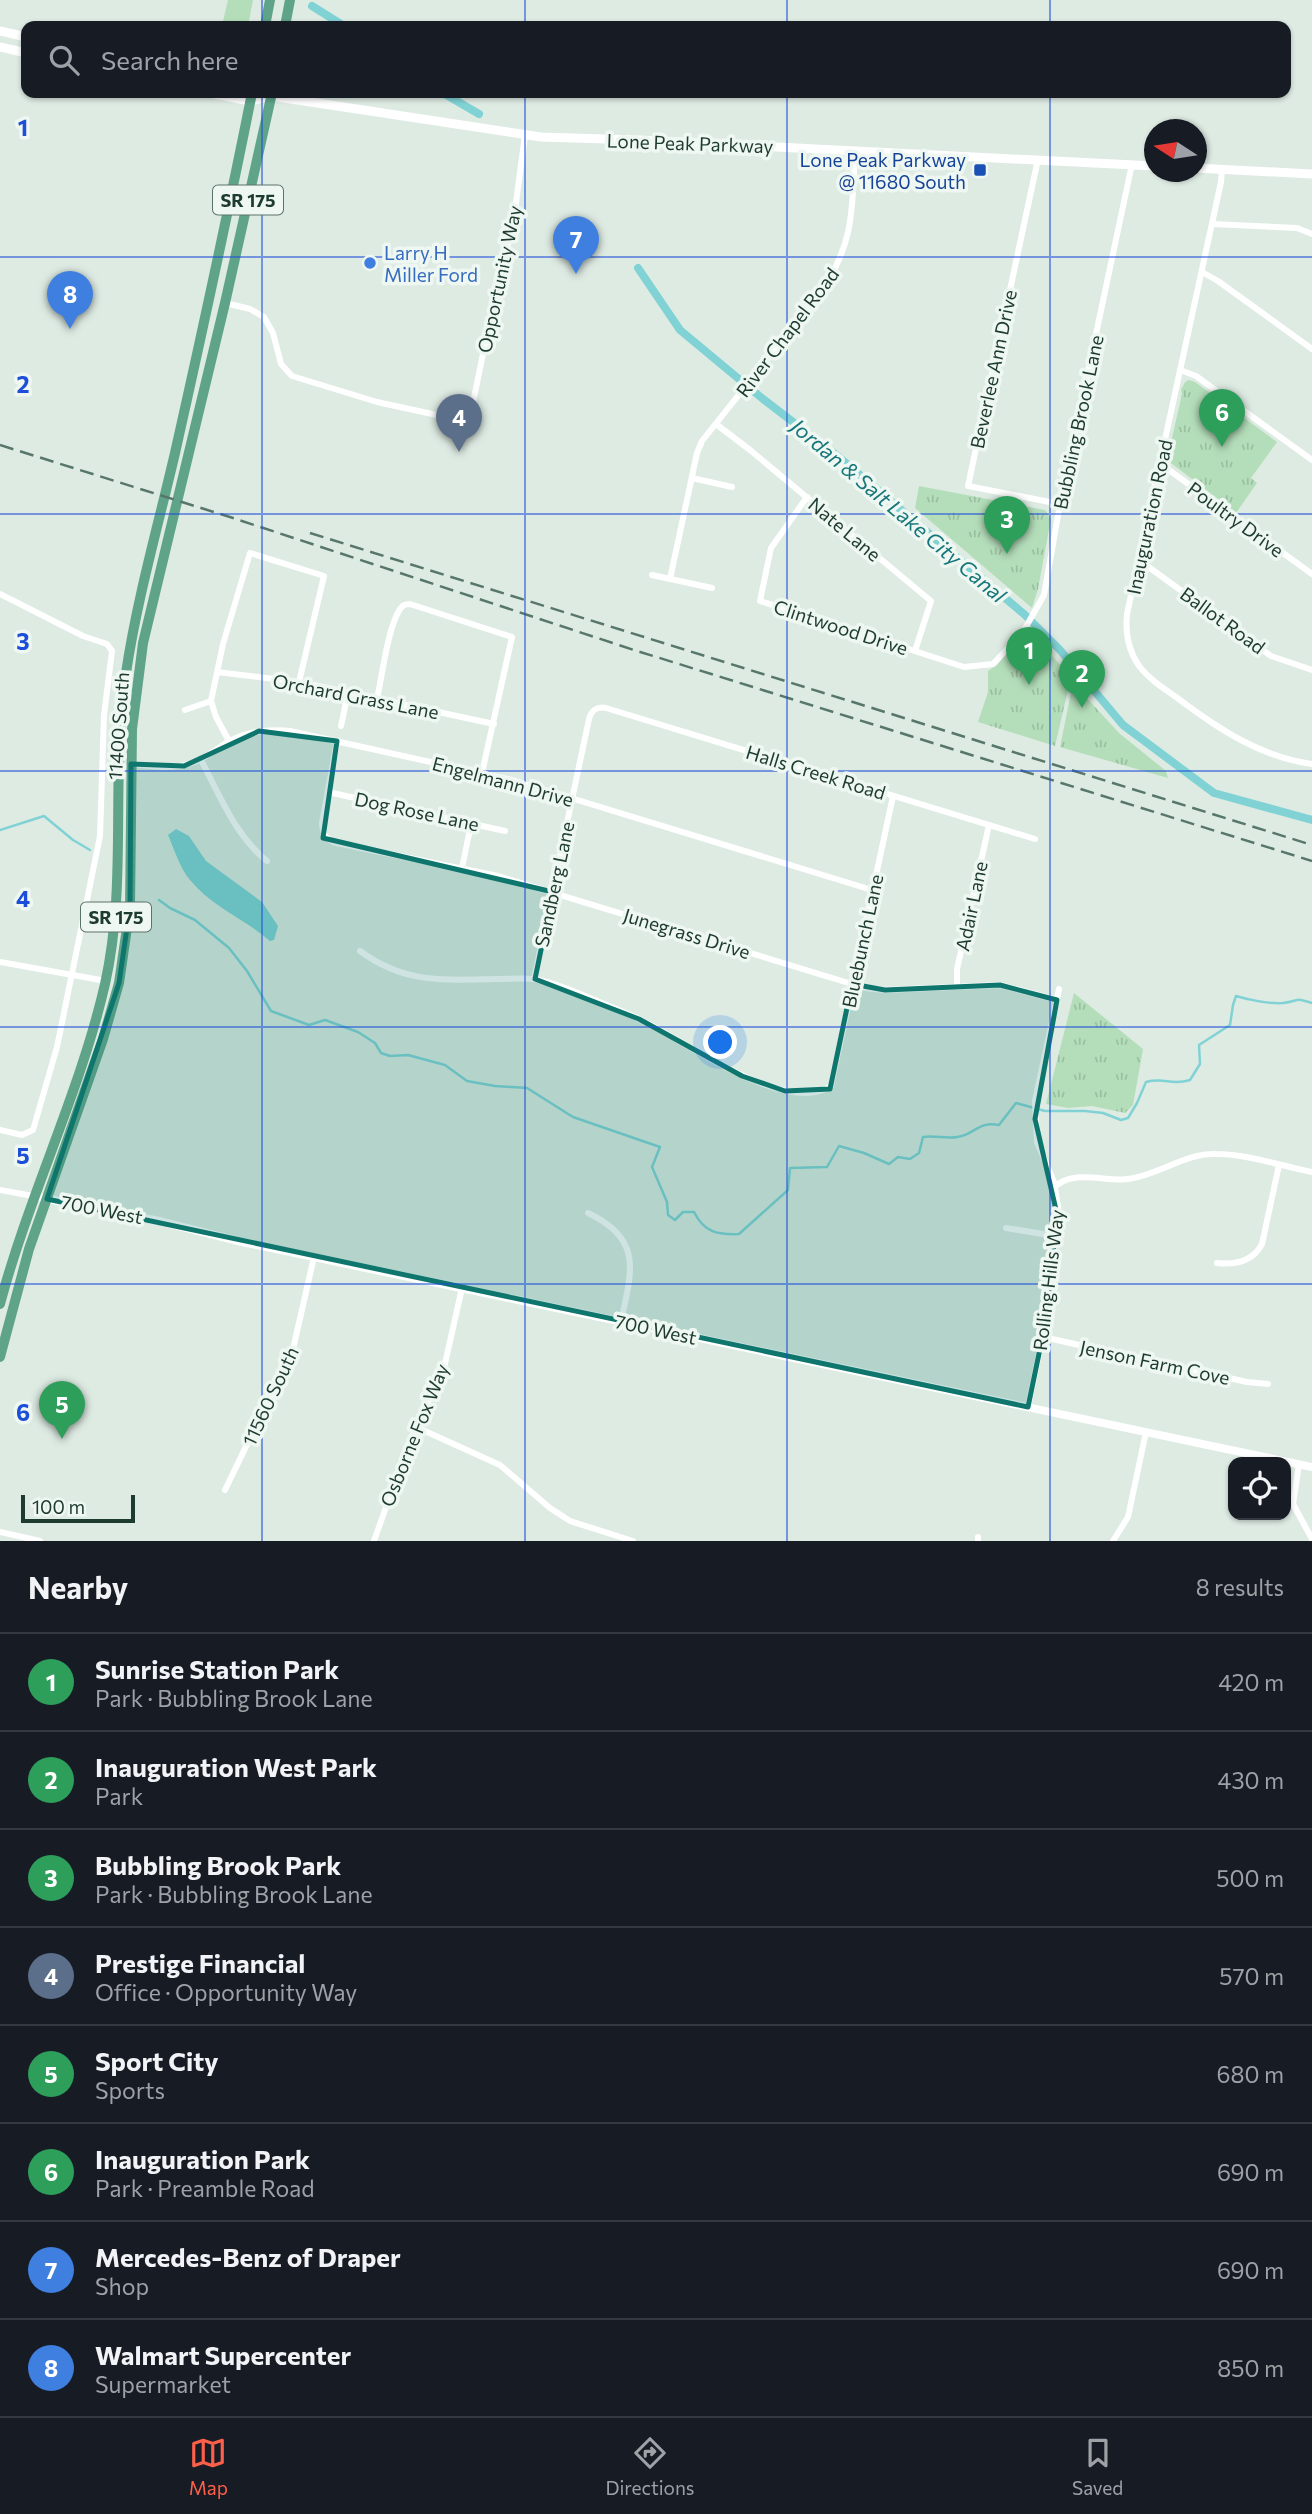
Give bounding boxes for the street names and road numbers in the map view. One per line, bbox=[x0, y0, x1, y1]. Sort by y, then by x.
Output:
street label: Lone Peak Parkway bbox=[606, 129, 774, 157]
road number: SR 175 bbox=[213, 186, 283, 215]
street label: Opportunity Way bbox=[472, 203, 526, 355]
street label: River Chapel Road bbox=[731, 263, 843, 401]
street label: Beverlee Ann Drive bbox=[965, 287, 1021, 451]
street label: Bubbling Brook Lane bbox=[1048, 333, 1108, 511]
street label: Inauguration Road bbox=[1121, 437, 1177, 597]
street label: Poultry Drive bbox=[1183, 476, 1289, 562]
street label: Nate Lane bbox=[804, 492, 886, 566]
street label: Ballot Road bbox=[1176, 582, 1270, 658]
street label: Clintwood Drive bbox=[771, 595, 911, 659]
street label: Orchard Grass Lane bbox=[271, 669, 441, 723]
street label: 11400 South bbox=[103, 671, 133, 781]
street label: Halls Creek Road bbox=[743, 740, 889, 804]
street label: Engelmann Drive bbox=[430, 751, 576, 811]
street label: Dog Rose Lane bbox=[353, 787, 481, 835]
street label: Sandberg Lane bbox=[530, 819, 578, 949]
street label: Adair Lane bbox=[950, 859, 992, 953]
street label: Bluebunch Lane bbox=[837, 872, 887, 1010]
road number: SR 175 bbox=[81, 902, 151, 932]
street label: Junegrass Drive bbox=[621, 903, 753, 963]
street label: 700 West bbox=[59, 1190, 145, 1228]
street label: Rolling Hills Way bbox=[1028, 1208, 1068, 1352]
street label: 700 West bbox=[613, 1309, 699, 1349]
street label: Jenson Farm Cove bbox=[1078, 1335, 1232, 1389]
street label: 11560 South bbox=[237, 1343, 303, 1449]
street label: Osborne Fox Way bbox=[375, 1360, 453, 1510]

